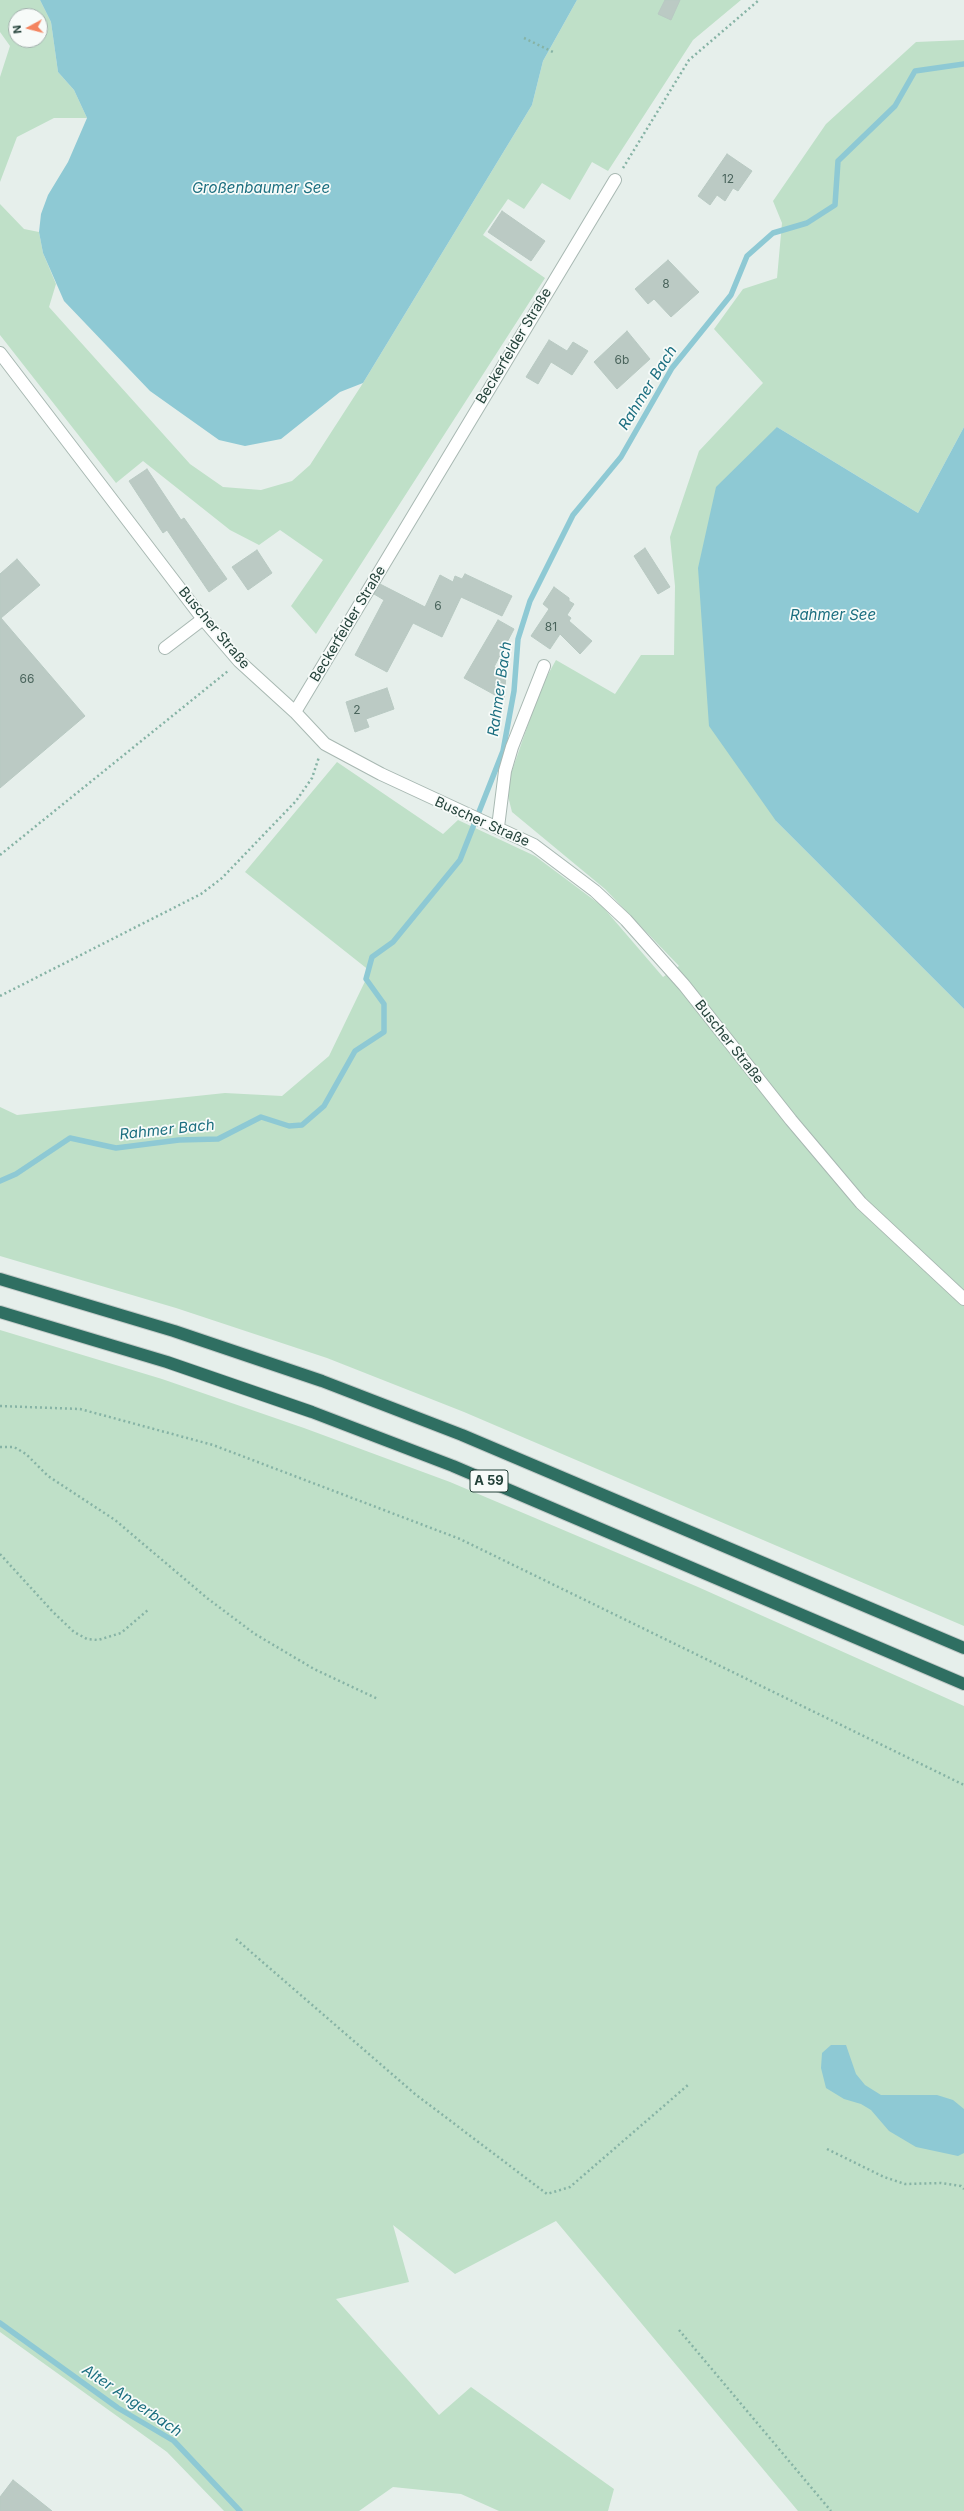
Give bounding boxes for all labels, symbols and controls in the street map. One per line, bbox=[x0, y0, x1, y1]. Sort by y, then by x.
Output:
north arrow bbox=[8, 8, 48, 48]
text: N bbox=[10, 24, 25, 34]
house number: 12 bbox=[722, 172, 734, 186]
water label: Großenbaumer See bbox=[192, 179, 330, 197]
house number: 8 bbox=[662, 277, 670, 291]
street label: Beckerfelder Straße bbox=[473, 285, 555, 407]
water label: Rahmer Bach bbox=[615, 343, 681, 433]
house number: 6b bbox=[615, 353, 629, 367]
street label: Beckerfelder Straße bbox=[307, 563, 389, 685]
street label: Buscher Straße bbox=[175, 584, 253, 672]
house number: 6 bbox=[434, 599, 442, 613]
water label: Rahmer See bbox=[790, 606, 876, 624]
house number: 81 bbox=[545, 620, 557, 634]
water label: Rahmer Bach bbox=[484, 640, 516, 738]
house number: 66 bbox=[20, 672, 34, 686]
house number: 2 bbox=[353, 703, 361, 717]
street label: Buscher Straße bbox=[432, 794, 532, 850]
street label: Buscher Straße bbox=[691, 997, 767, 1087]
water label: Rahmer Bach bbox=[119, 1116, 215, 1144]
road number: A 59 bbox=[470, 1470, 508, 1492]
water label: Alter Angerbach bbox=[79, 2361, 185, 2441]

